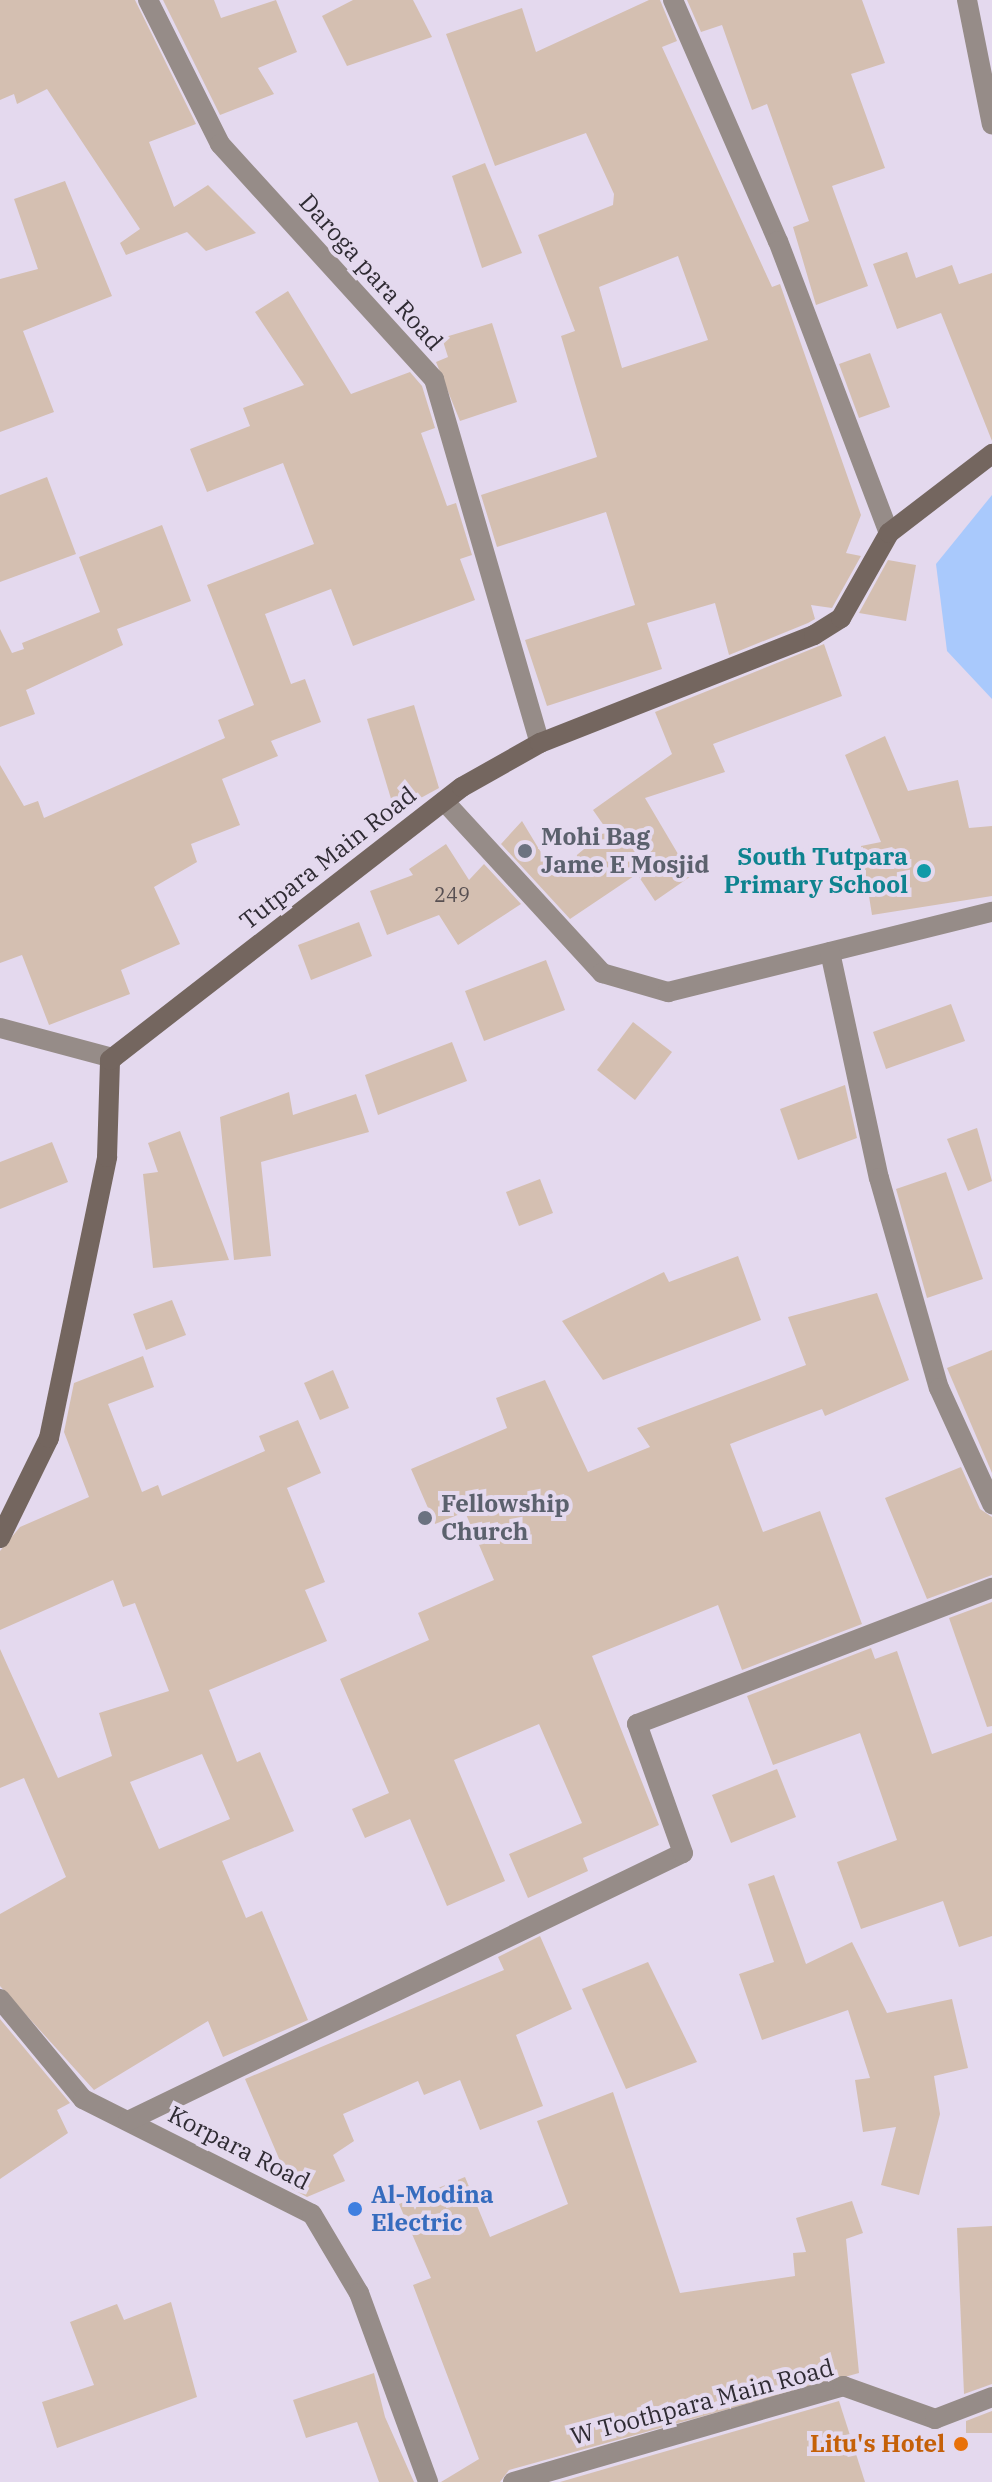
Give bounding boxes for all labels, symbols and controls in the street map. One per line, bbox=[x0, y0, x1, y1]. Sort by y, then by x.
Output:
street label: Daroga para Road bbox=[293, 188, 449, 356]
street label: Tutpara Main Road bbox=[234, 780, 422, 936]
place label: Mohi Bag Jame E Mosjid bbox=[541, 823, 709, 879]
marker: Mohi Bag Jame E Mosjid bbox=[516, 842, 534, 860]
place label: South Tutpara Primary School bbox=[724, 843, 908, 899]
marker: South Tutpara Primary School bbox=[915, 862, 933, 880]
house number: 249 bbox=[434, 882, 470, 906]
place label: Fellowship Church bbox=[441, 1490, 570, 1546]
marker: Fellowship Church bbox=[416, 1509, 434, 1527]
street label: Korpara Road bbox=[163, 2100, 315, 2196]
place label: Al-Modina Electric bbox=[371, 2181, 494, 2237]
marker: Al-Modina Electric bbox=[346, 2200, 364, 2218]
street label: W Toothpara Main Road bbox=[567, 2353, 837, 2451]
place label: Litu's Hotel bbox=[810, 2430, 945, 2458]
marker: Litu's Hotel bbox=[952, 2435, 970, 2453]

